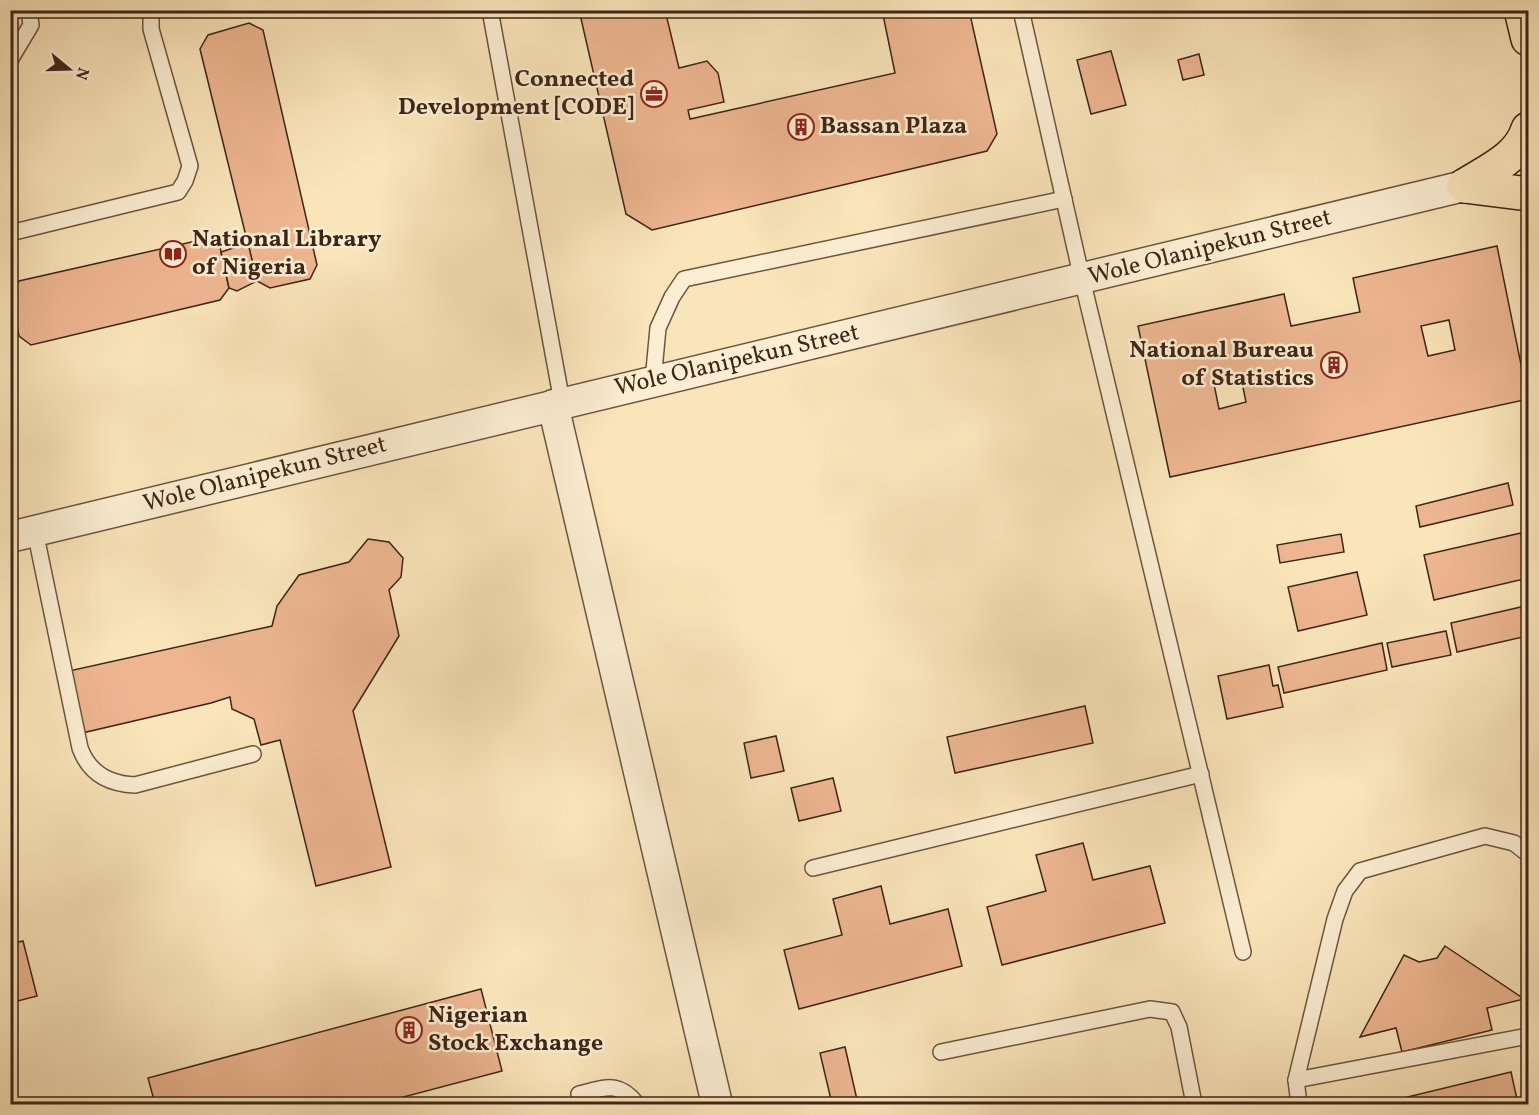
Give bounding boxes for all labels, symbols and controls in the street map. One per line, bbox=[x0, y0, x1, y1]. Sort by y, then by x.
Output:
north arrow bbox=[39, 39, 99, 99]
place label: Connected Development [CODE] bbox=[398, 63, 634, 125]
text: N bbox=[69, 64, 94, 83]
office icon: Connected Development [CODE] bbox=[639, 79, 669, 109]
place label: Bassan Plaza bbox=[820, 110, 967, 144]
building icon: Bassan Plaza bbox=[786, 112, 816, 142]
street label: Wole Olanipekun Street bbox=[1085, 201, 1335, 295]
place label: National Library of Nigeria bbox=[192, 223, 382, 285]
library icon: National Library of Nigeria bbox=[158, 239, 188, 269]
street label: Wole Olanipekun Street bbox=[611, 316, 863, 406]
place label: National Bureau of Statistics bbox=[1129, 334, 1314, 396]
building icon: National Bureau of Statistics bbox=[1319, 350, 1349, 380]
street label: Wole Olanipekun Street bbox=[140, 428, 390, 522]
place label: Nigerian Stock Exchange bbox=[428, 999, 603, 1061]
building icon: Nigerian Stock Exchange bbox=[394, 1015, 424, 1045]

